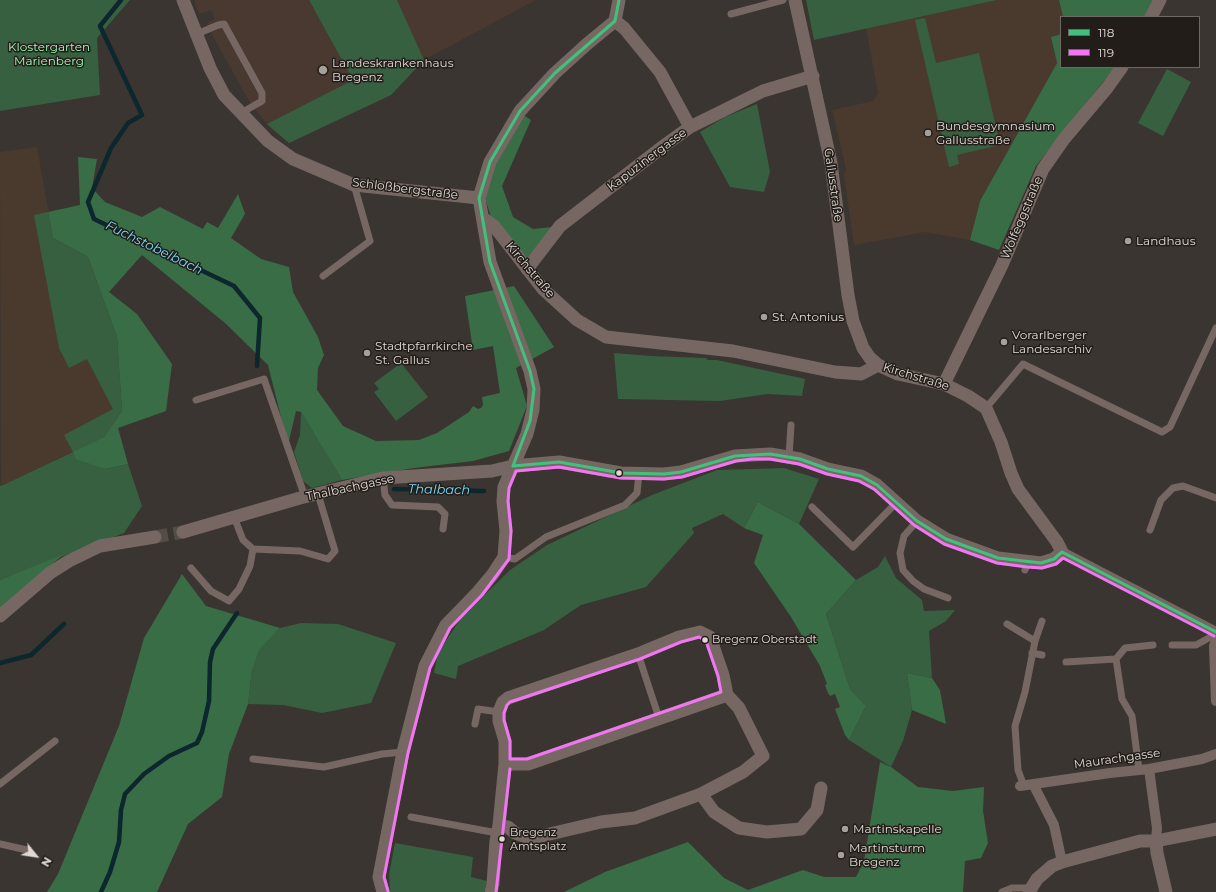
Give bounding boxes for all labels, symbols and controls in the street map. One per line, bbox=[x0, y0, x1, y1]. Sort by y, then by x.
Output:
legend bbox=[1060, 16, 1200, 68]
text: 118 bbox=[1098, 25, 1114, 40]
park label: Klostergarten Marienberg bbox=[8, 40, 90, 68]
text: 119 bbox=[1098, 45, 1114, 60]
place label: Landeskrankenhaus Bregenz bbox=[332, 56, 453, 84]
marker: Landeskrankenhaus Bregenz bbox=[317, 64, 329, 76]
place label: Bundesgymnasium Gallusstraße bbox=[936, 119, 1055, 147]
street label: Kapuzinergasse bbox=[605, 126, 689, 194]
marker: Bundesgymnasium Gallusstraße bbox=[923, 128, 933, 138]
street label: Gallusstraße bbox=[821, 147, 845, 223]
street label: Wolfeggstraße bbox=[998, 174, 1046, 262]
street label: Schloßbergstraße bbox=[351, 175, 459, 203]
water label: Fuchstobelbach bbox=[103, 218, 205, 278]
place label: Landhaus bbox=[1136, 234, 1196, 248]
marker: Landhaus bbox=[1123, 236, 1133, 246]
street label: Kirchstraße bbox=[502, 239, 558, 301]
place label: St. Antonius bbox=[772, 310, 844, 324]
marker: St. Antonius bbox=[759, 312, 769, 322]
place label: Vorarlberger Landesarchiv bbox=[1012, 328, 1092, 356]
marker: Vorarlberger Landesarchiv bbox=[999, 337, 1009, 347]
place label: Stadtpfarrkirche St. Gallus bbox=[375, 339, 473, 367]
marker: Stadtpfarrkirche St. Gallus bbox=[362, 348, 372, 358]
street label: Kirchstraße bbox=[881, 360, 951, 394]
unlabelled marker bbox=[614, 468, 624, 478]
street label: Thalbachgasse bbox=[305, 472, 395, 504]
water label: Thalbach bbox=[408, 482, 470, 498]
place label: Bregenz Oberstadt bbox=[712, 633, 817, 647]
marker: Bregenz Oberstadt bbox=[700, 635, 710, 645]
street label: Maurachgasse bbox=[1073, 746, 1161, 772]
place label: Martinskapelle bbox=[853, 822, 942, 836]
marker: Martinskapelle bbox=[840, 824, 850, 834]
place label: Bregenz Amtsplatz bbox=[510, 826, 566, 852]
marker: Bregenz Amtsplatz bbox=[497, 834, 507, 844]
north arrow bbox=[16, 836, 56, 876]
place label: Martinsturm Bregenz bbox=[849, 841, 925, 869]
marker: Martinsturm Bregenz bbox=[836, 850, 846, 860]
text: N bbox=[38, 855, 55, 869]

